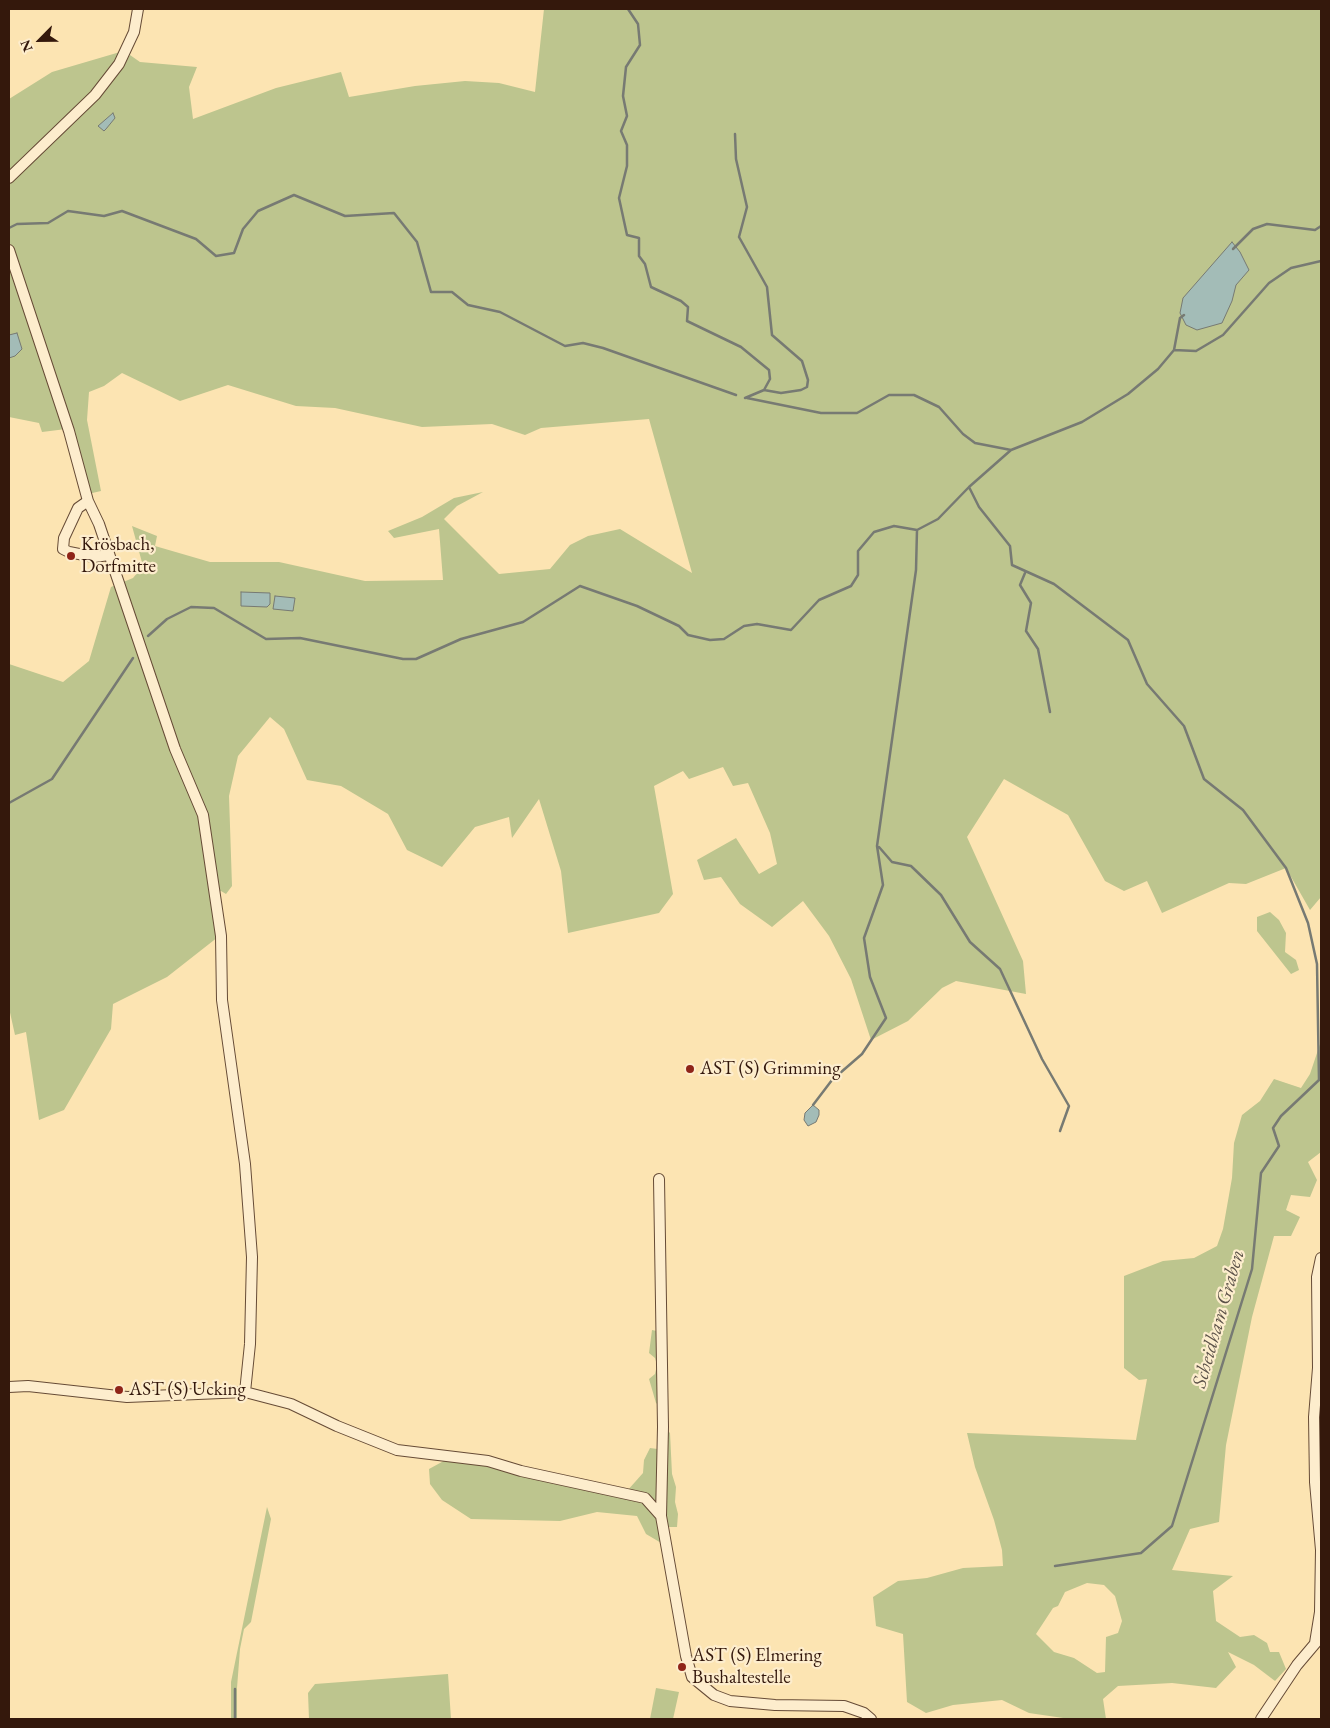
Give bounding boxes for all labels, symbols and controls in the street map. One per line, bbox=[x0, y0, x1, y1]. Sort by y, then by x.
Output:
north arrow bbox=[15, 15, 65, 65]
text: N bbox=[16, 37, 37, 55]
place label: Krösbach, Dorfmitte bbox=[81, 534, 156, 578]
marker: Krösbach, Dorfmitte bbox=[65, 550, 77, 562]
place label: AST (S) Grimming bbox=[700, 1058, 840, 1080]
marker: AST (S) Grimming bbox=[684, 1063, 696, 1075]
water label: Scheidham Graben bbox=[1188, 1247, 1250, 1391]
place label: AST (S) Ucking bbox=[129, 1379, 246, 1401]
marker: AST (S) Ucking bbox=[113, 1384, 125, 1396]
place label: AST (S) Elmering Bushaltestelle bbox=[692, 1645, 822, 1689]
marker: AST (S) Elmering Bushaltestelle bbox=[676, 1661, 688, 1673]

